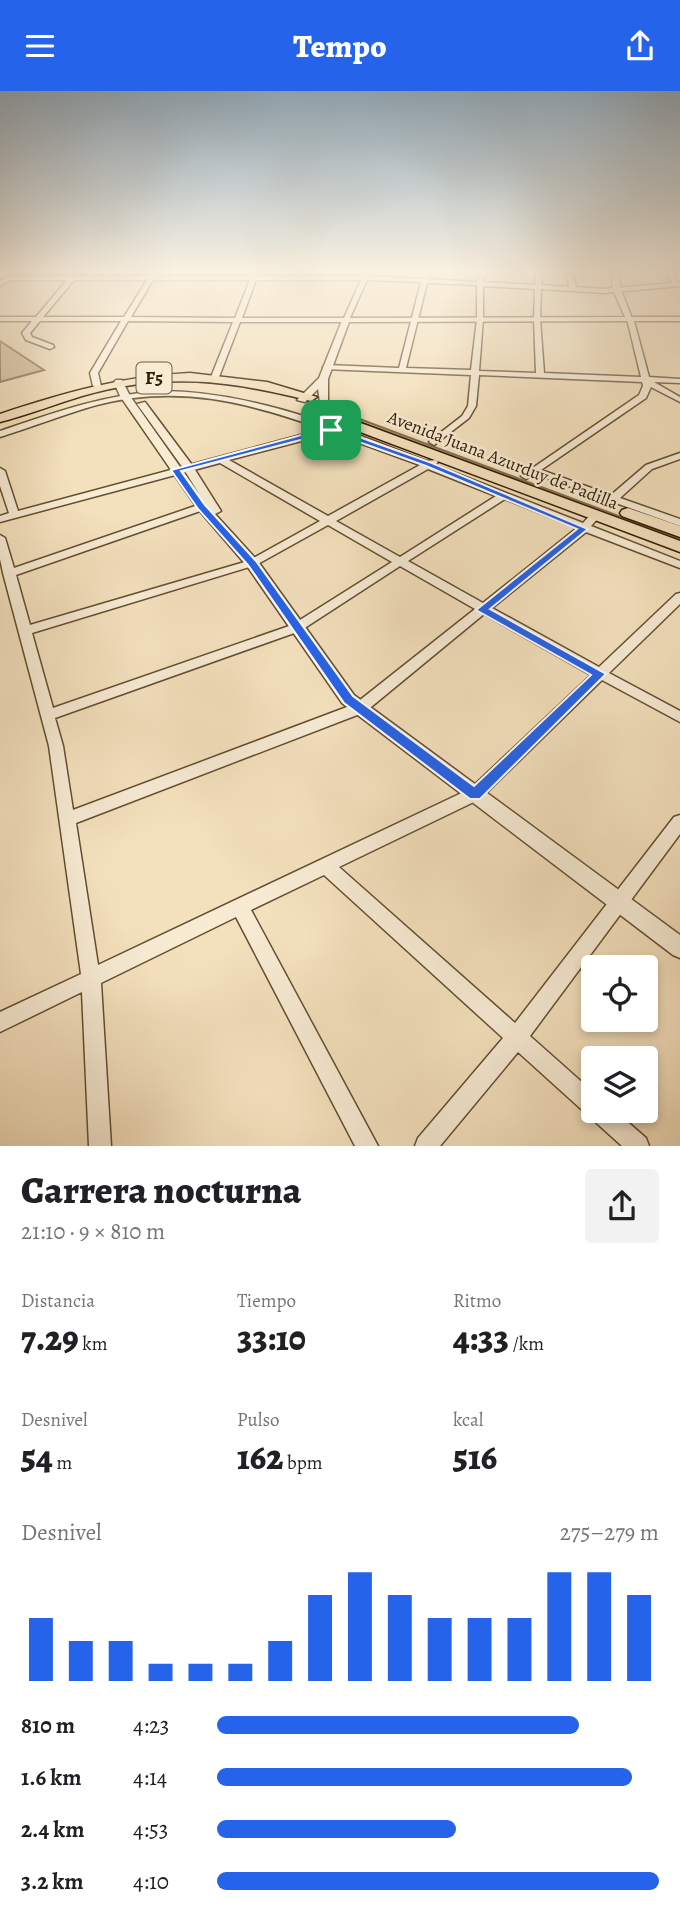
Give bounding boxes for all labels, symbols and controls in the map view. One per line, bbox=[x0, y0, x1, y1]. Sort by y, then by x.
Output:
text: Tempo bbox=[293, 24, 387, 68]
icon: menu bbox=[21, 27, 59, 65]
icon: share bbox=[621, 27, 659, 65]
road number: F5 bbox=[136, 363, 172, 393]
pin bbox=[301, 400, 361, 460]
street label: Avenida Juana Azurduy de Padilla bbox=[383, 405, 622, 515]
icon: arrive bbox=[312, 411, 350, 449]
map controls bbox=[581, 955, 658, 1123]
button: locate bbox=[581, 955, 658, 1032]
button: layers bbox=[581, 1046, 658, 1123]
text: Carrera nocturna bbox=[21, 1164, 302, 1216]
button: share bbox=[585, 1169, 659, 1243]
text: 21:10 · 9 × 810 m bbox=[21, 1216, 165, 1247]
text: Distancia bbox=[21, 1288, 95, 1314]
text: Tiempo bbox=[237, 1288, 296, 1314]
text: Ritmo bbox=[453, 1288, 501, 1314]
text: 7.29 bbox=[21, 1314, 79, 1362]
text: 33:10 bbox=[237, 1314, 306, 1362]
text: 4:33 bbox=[453, 1314, 509, 1362]
text: km bbox=[79, 1331, 108, 1357]
text: /km bbox=[509, 1331, 544, 1357]
text: Desnivel bbox=[21, 1407, 88, 1433]
text: Pulso bbox=[237, 1407, 279, 1433]
text: kcal bbox=[453, 1407, 483, 1433]
text: 54 bbox=[21, 1433, 53, 1481]
text: 162 bbox=[237, 1433, 283, 1481]
text: 516 bbox=[453, 1433, 497, 1481]
text: m bbox=[53, 1450, 72, 1476]
text: bpm bbox=[283, 1450, 323, 1476]
text: Desnivel bbox=[21, 1517, 102, 1548]
text: 275–279 m bbox=[560, 1517, 659, 1548]
text: 810 m bbox=[21, 1710, 75, 1741]
text: 4:23 bbox=[133, 1710, 169, 1741]
text: 1.6 km bbox=[21, 1762, 81, 1793]
text: 4:14 bbox=[133, 1762, 167, 1793]
text: 2.4 km bbox=[21, 1814, 84, 1845]
text: 4:53 bbox=[133, 1814, 168, 1845]
text: 3.2 km bbox=[21, 1866, 84, 1897]
text: 4:10 bbox=[133, 1866, 169, 1897]

